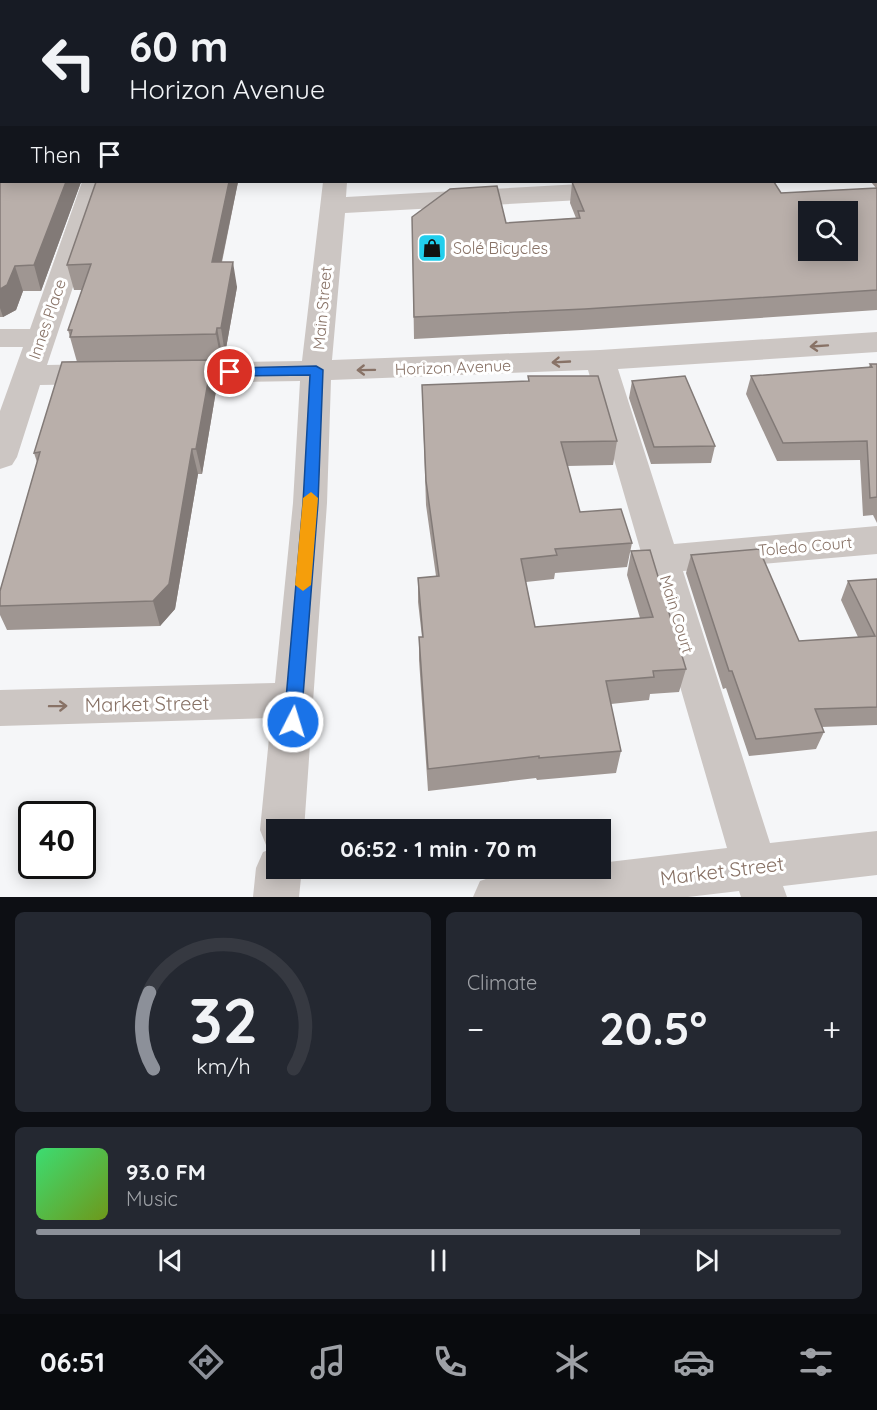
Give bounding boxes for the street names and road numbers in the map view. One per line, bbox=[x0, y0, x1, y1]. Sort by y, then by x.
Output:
street label: Main Street bbox=[308, 265, 336, 351]
street label: Innes Place bbox=[24, 276, 70, 362]
street label: Horizon Avenue bbox=[395, 355, 511, 379]
street label: Toledo Court bbox=[757, 532, 853, 560]
street label: Main Court bbox=[656, 572, 698, 656]
street label: Market Street bbox=[84, 690, 210, 717]
street label: Market Street bbox=[658, 850, 786, 891]

